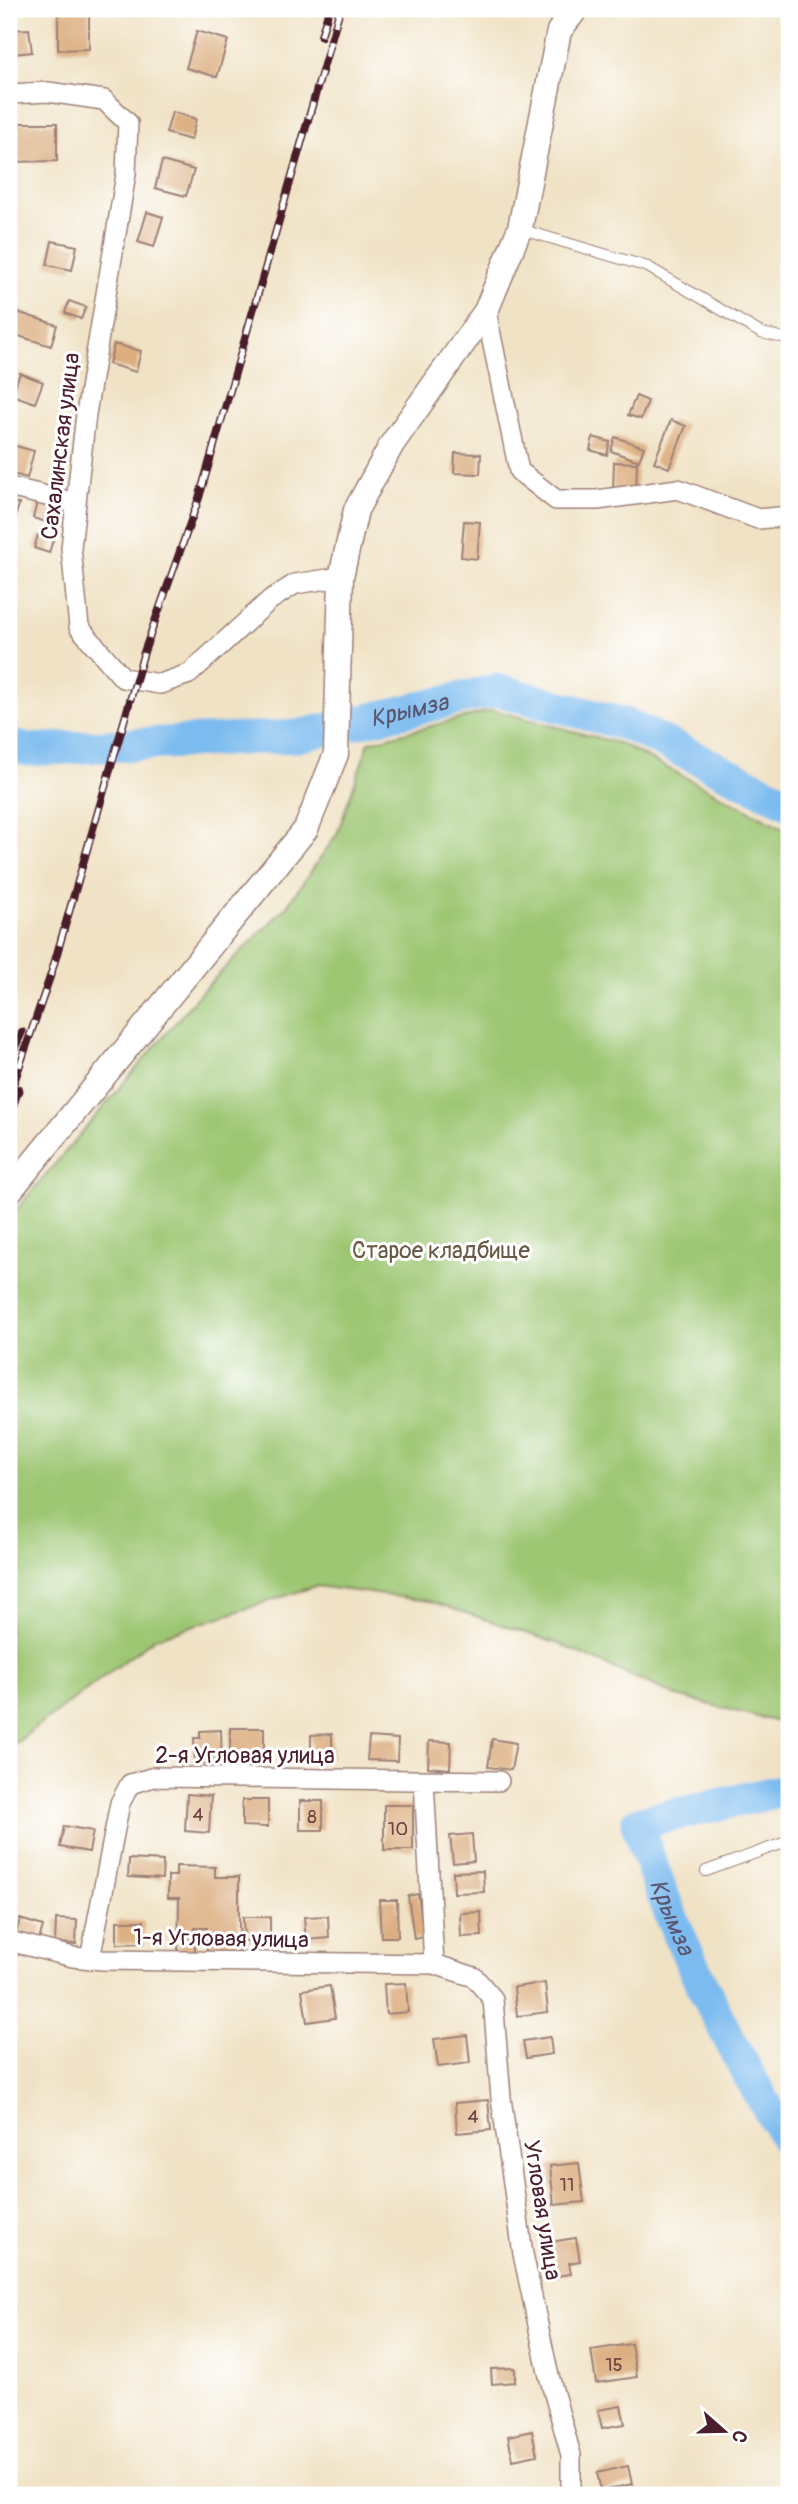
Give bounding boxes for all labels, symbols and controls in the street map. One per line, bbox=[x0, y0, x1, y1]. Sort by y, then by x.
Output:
street label: Сахалинская улица bbox=[35, 351, 86, 541]
water label: Крымза bbox=[367, 687, 453, 734]
park label: Старое кладбище bbox=[352, 1236, 531, 1265]
street label: 2-я Угловая улица bbox=[155, 1741, 335, 1770]
house number: 4 bbox=[192, 1803, 204, 1827]
house number: 8 bbox=[307, 1805, 317, 1829]
house number: 10 bbox=[388, 1817, 408, 1841]
water label: Крымза bbox=[643, 1875, 701, 1961]
street label: 1-я Угловая улица bbox=[133, 1922, 309, 1955]
house number: 4 bbox=[467, 2105, 479, 2129]
street label: Угловая улица bbox=[517, 2138, 568, 2282]
house number: 11 bbox=[560, 2173, 574, 2197]
house number: 15 bbox=[605, 2353, 623, 2377]
north arrow bbox=[690, 2396, 760, 2466]
text: С bbox=[726, 2427, 752, 2446]

